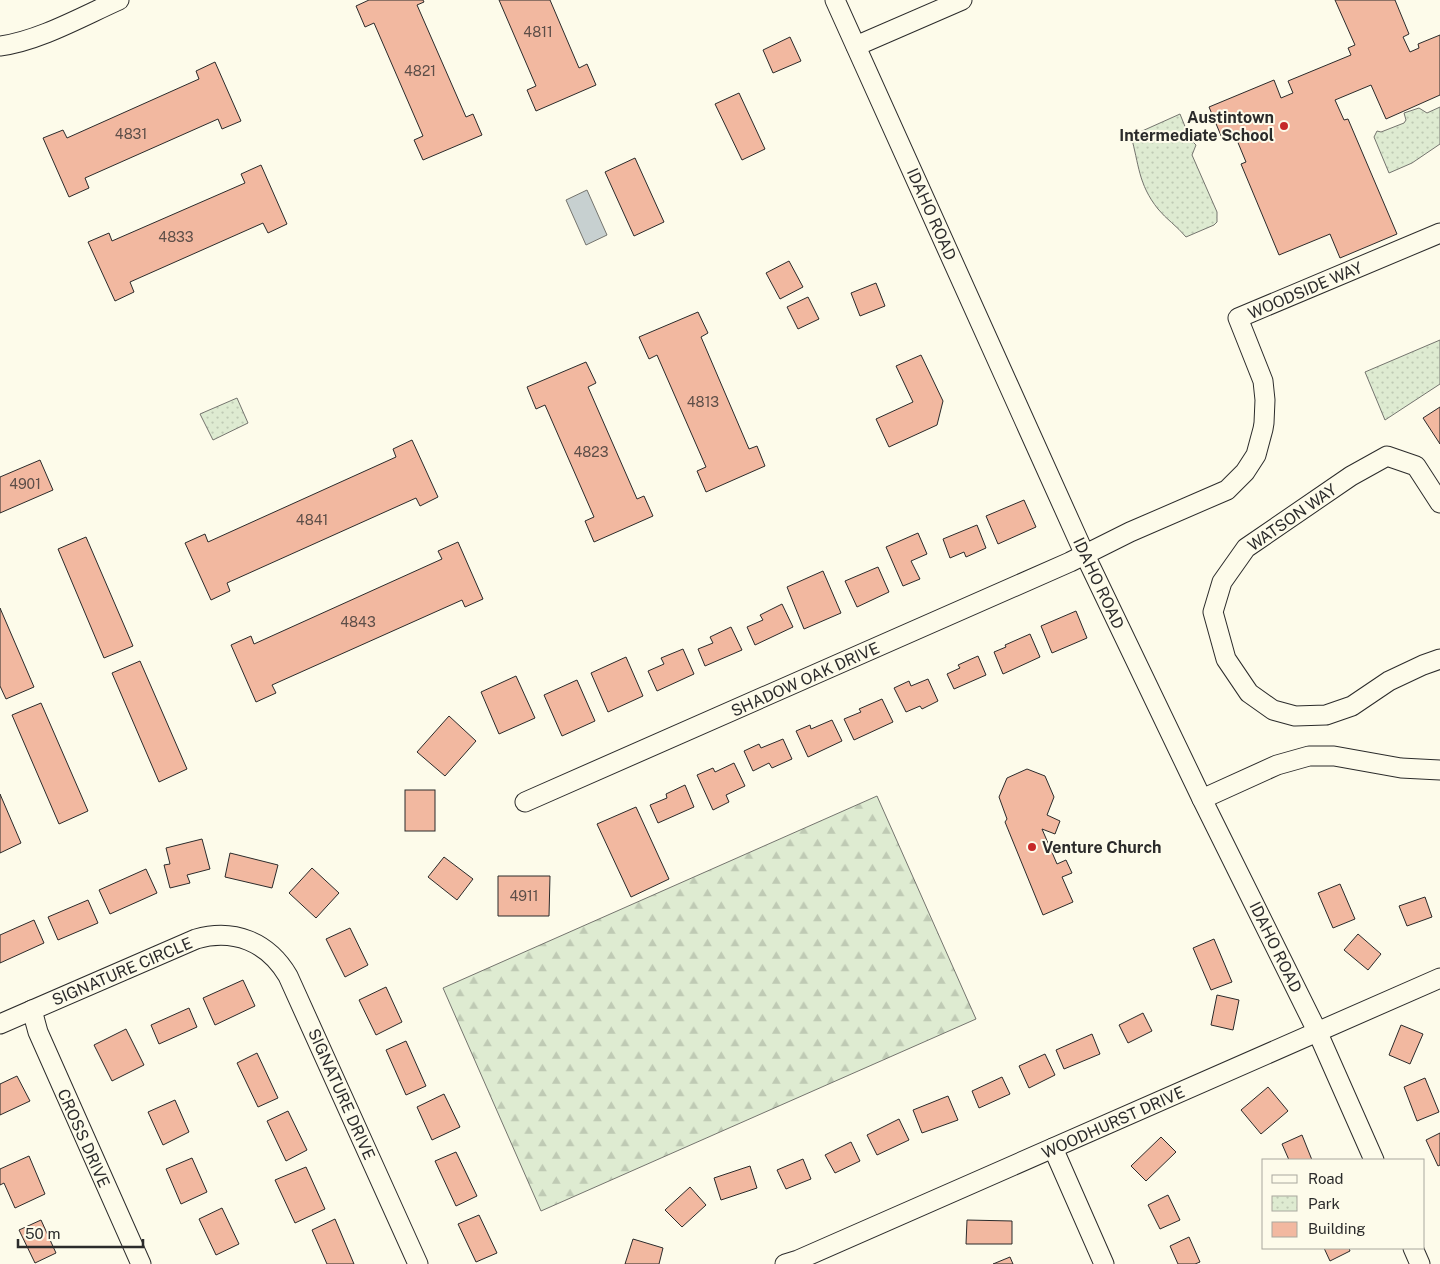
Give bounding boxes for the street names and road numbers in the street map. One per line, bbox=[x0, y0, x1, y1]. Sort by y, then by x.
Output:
street label: IDAHO ROAD bbox=[903, 165, 960, 263]
street label: WOODSIDE WAY bbox=[1245, 258, 1366, 323]
street label: WATSON WAY bbox=[1244, 480, 1341, 555]
street label: IDAHO ROAD bbox=[1069, 534, 1128, 632]
street label: SHADOW OAK DRIVE bbox=[728, 638, 882, 721]
street label: IDAHO ROAD bbox=[1245, 899, 1306, 996]
street label: SIGNATURE CIRCLE bbox=[49, 933, 195, 1010]
street label: SIGNATURE DRIVE bbox=[304, 1026, 379, 1163]
street label: WOODHURST DRIVE bbox=[1039, 1082, 1188, 1163]
street label: CROSS DRIVE bbox=[53, 1086, 114, 1190]

